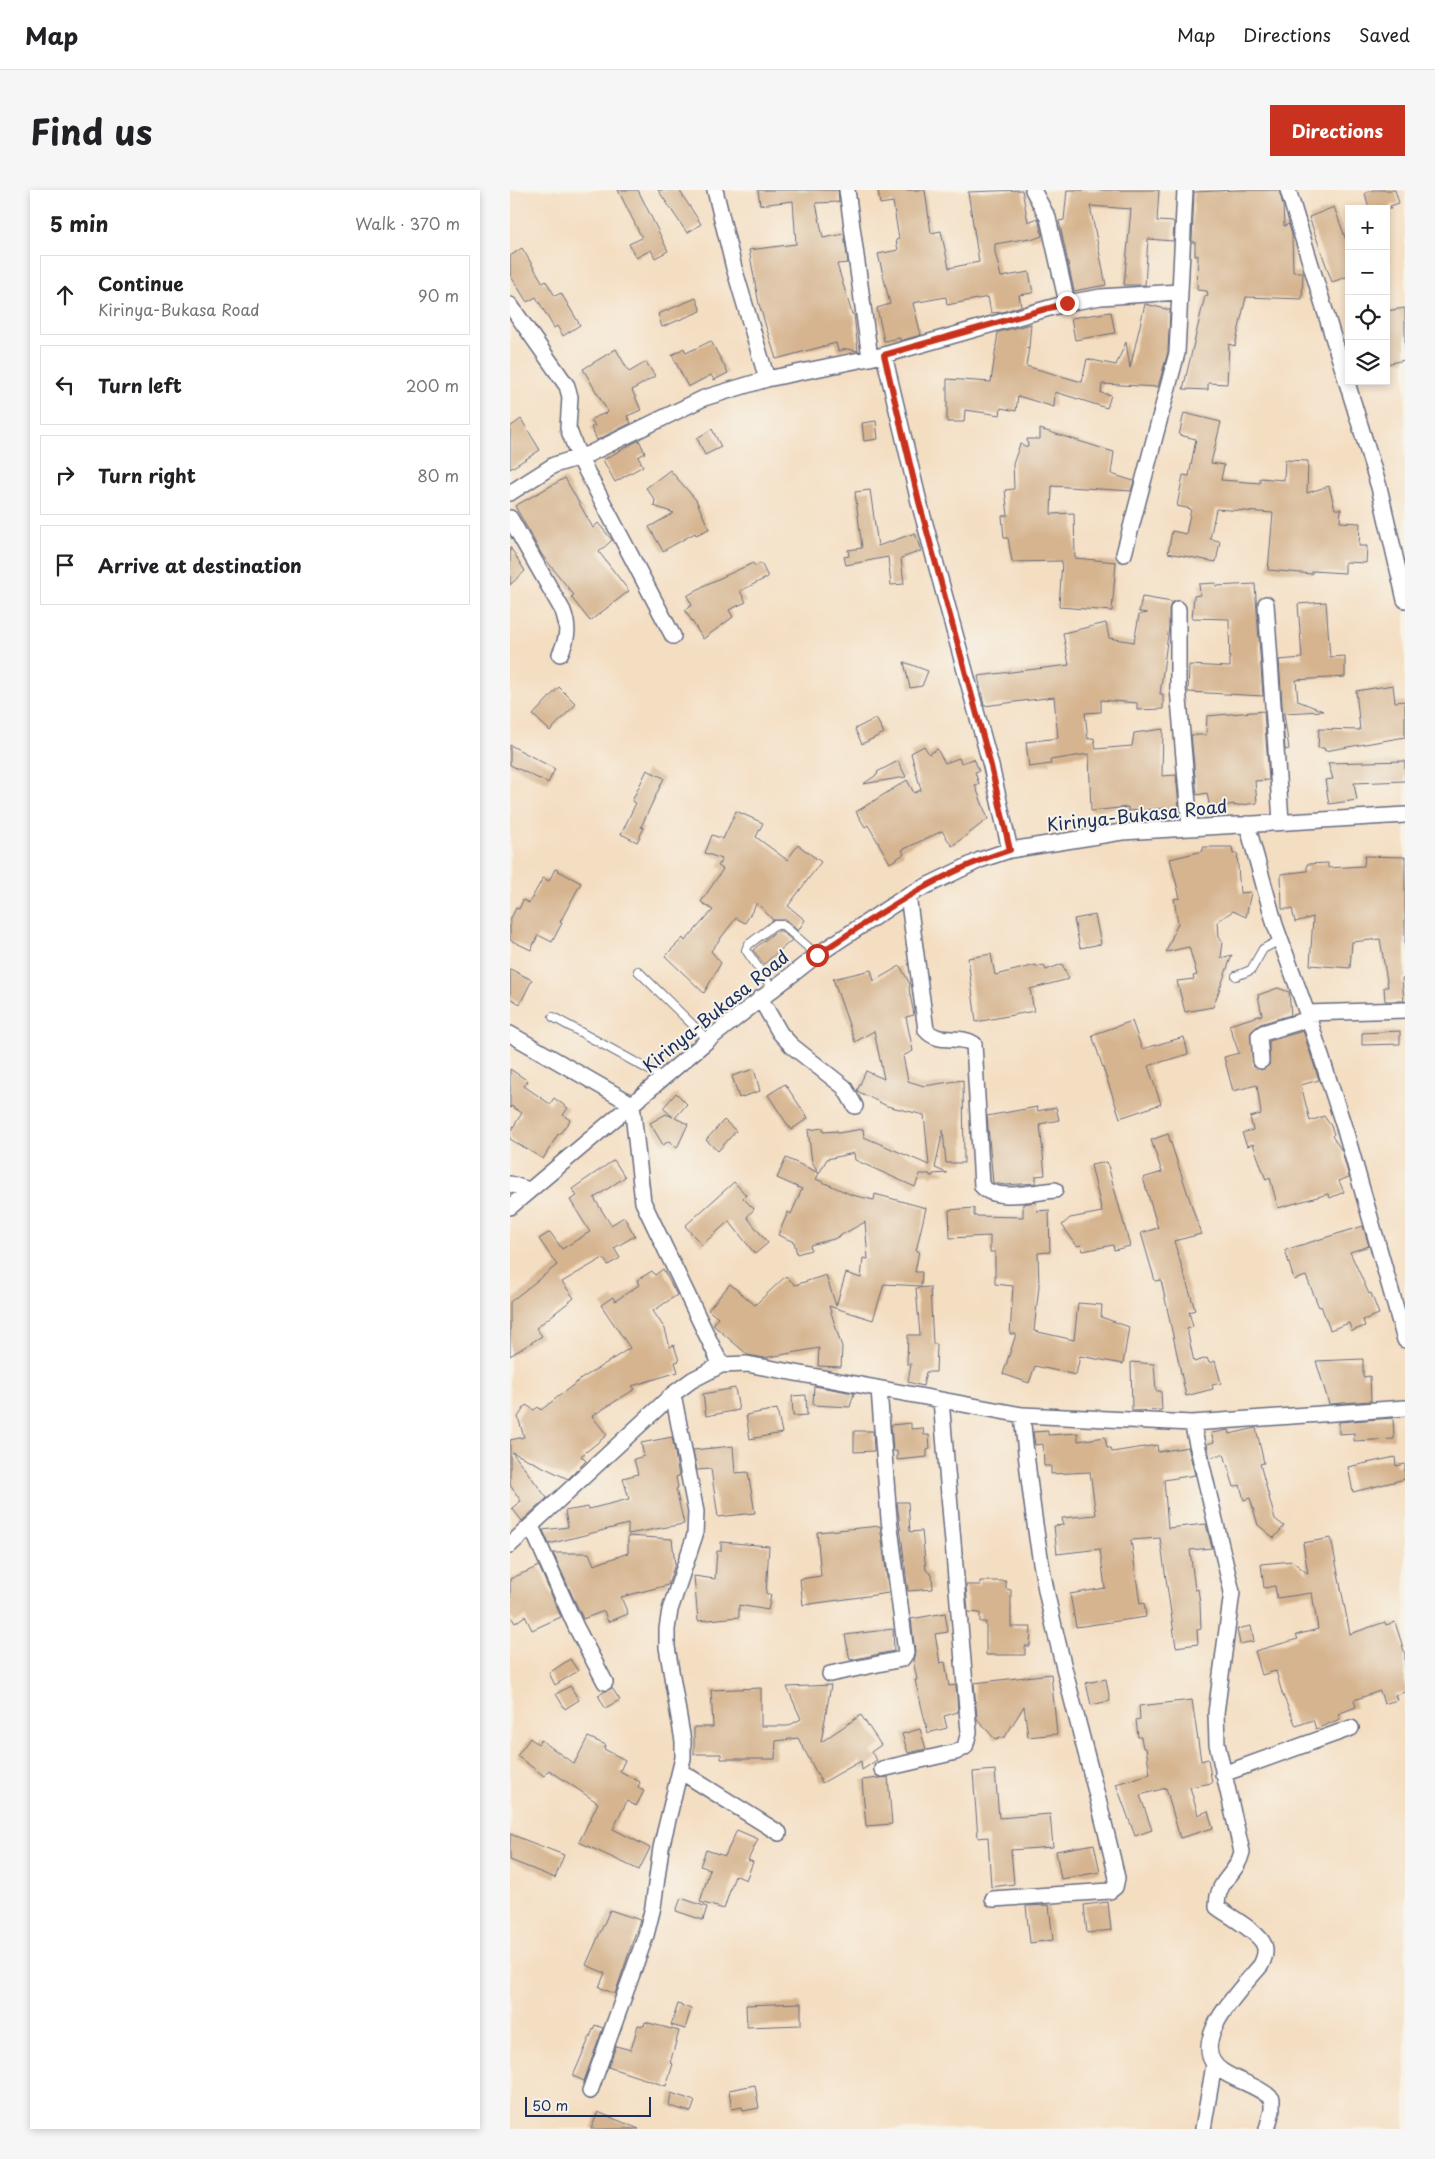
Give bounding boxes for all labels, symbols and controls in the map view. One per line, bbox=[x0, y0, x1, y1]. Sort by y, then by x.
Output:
text: Map bbox=[25, 17, 78, 53]
text: Map bbox=[1177, 21, 1215, 48]
text: Directions bbox=[1243, 21, 1331, 48]
text: Saved bbox=[1359, 21, 1410, 48]
text: Find us bbox=[30, 104, 152, 157]
button: Directions bbox=[1270, 105, 1405, 156]
map controls bbox=[1345, 205, 1390, 385]
button: + bbox=[1345, 205, 1390, 250]
text: 5 min bbox=[50, 207, 108, 239]
text: Walk · 370 m bbox=[355, 211, 460, 235]
button: − bbox=[1345, 250, 1390, 295]
text: Continue bbox=[98, 269, 184, 297]
icon: ahead bbox=[51, 281, 79, 309]
text: 90 m bbox=[418, 283, 459, 307]
route end bbox=[1056, 292, 1079, 315]
button: locate bbox=[1345, 295, 1390, 340]
text: Kirinya-Bukasa Road bbox=[98, 297, 260, 321]
button: layers bbox=[1345, 340, 1390, 385]
icon: left bbox=[51, 371, 79, 399]
text: Turn left bbox=[98, 371, 182, 399]
text: 200 m bbox=[406, 373, 459, 397]
icon: right bbox=[51, 461, 79, 489]
text: Turn right bbox=[98, 461, 196, 489]
text: 80 m bbox=[417, 463, 459, 487]
icon: arrive bbox=[51, 551, 79, 579]
text: Arrive at destination bbox=[98, 551, 302, 579]
street label: Kirinya-Bukasa Road bbox=[1045, 792, 1229, 837]
street label: Kirinya-Bukasa Road bbox=[636, 943, 794, 1079]
route start bbox=[806, 944, 829, 967]
scale bar bbox=[525, 2094, 651, 2117]
text: 50 m bbox=[532, 2095, 568, 2116]

